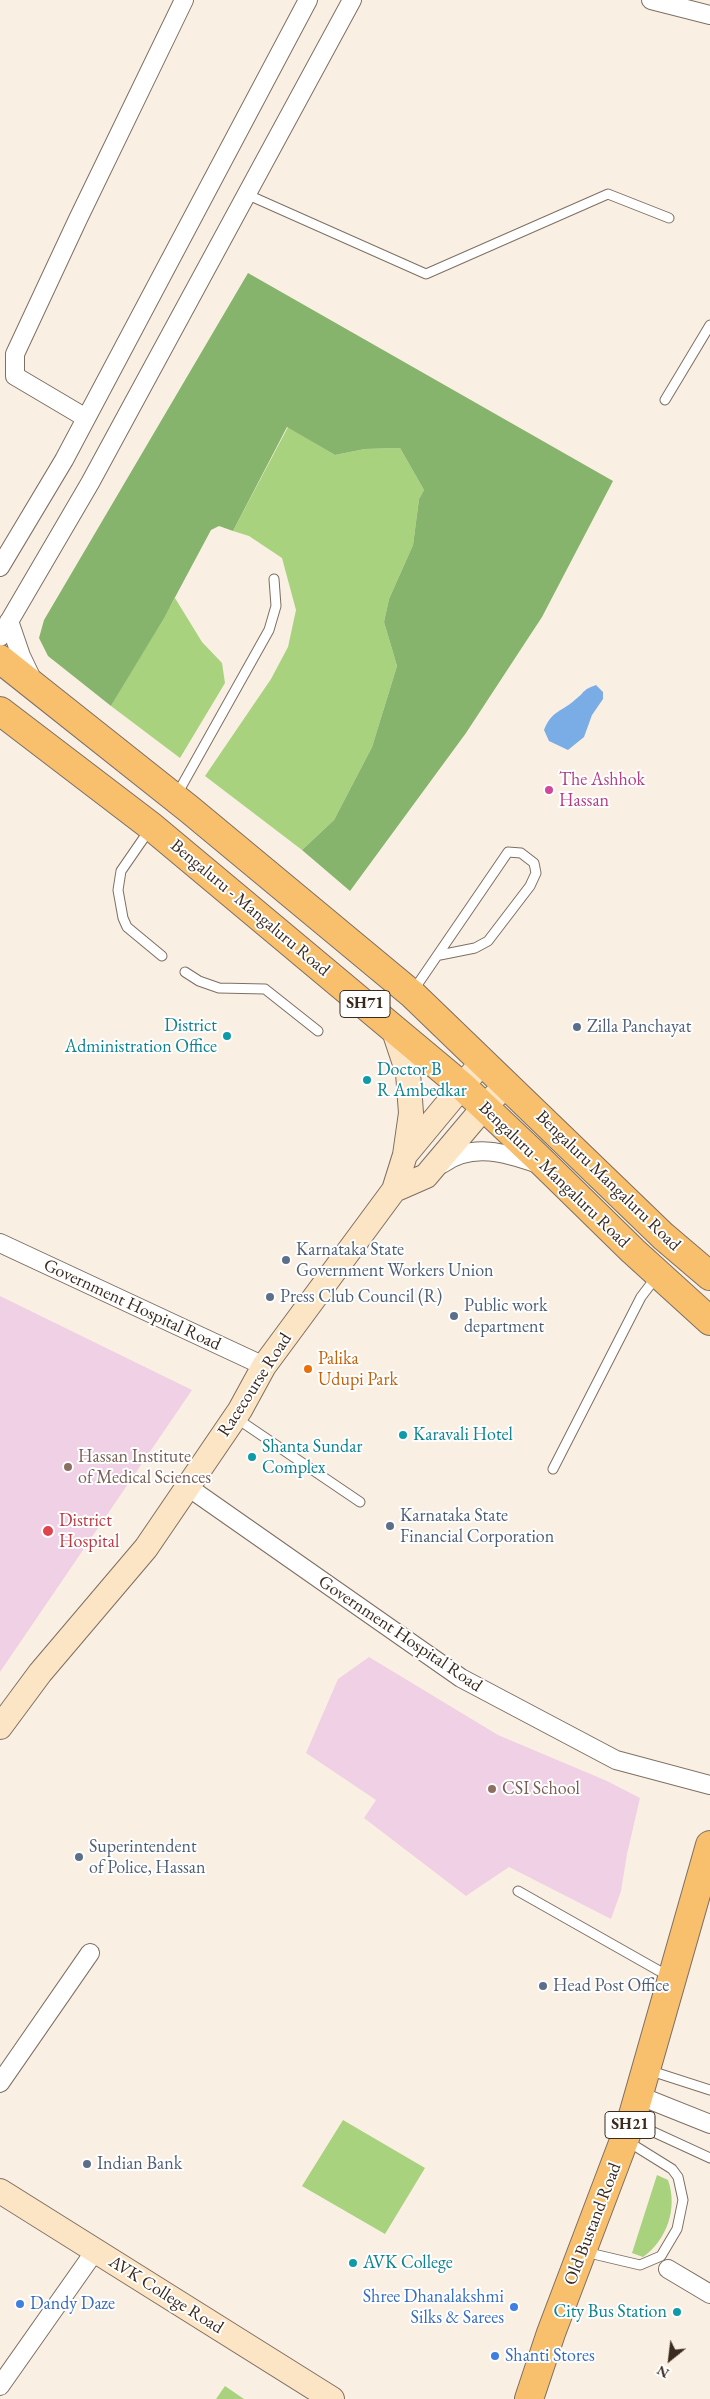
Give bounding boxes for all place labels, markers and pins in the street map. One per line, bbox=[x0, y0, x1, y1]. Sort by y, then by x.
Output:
place label: The Ashhok Hassan bbox=[559, 769, 645, 812]
marker: The Ashhok Hassan bbox=[543, 784, 555, 796]
place label: District Administration Office bbox=[65, 1015, 217, 1058]
place label: Zilla Panchayat bbox=[587, 1016, 691, 1038]
marker: Zilla Panchayat bbox=[571, 1021, 583, 1033]
marker: District Administration Office bbox=[221, 1030, 233, 1042]
place label: Doctor B R Ambedkar bbox=[377, 1059, 467, 1102]
marker: Doctor B R Ambedkar bbox=[361, 1074, 373, 1086]
place label: Karnataka State Government Workers Union bbox=[296, 1239, 494, 1282]
marker: Karnataka State Government Workers Union bbox=[280, 1254, 292, 1266]
place label: Press Club Council (R) bbox=[280, 1286, 442, 1308]
marker: Press Club Council (R) bbox=[264, 1291, 276, 1303]
place label: Public work department bbox=[464, 1295, 547, 1338]
marker: Public work department bbox=[448, 1310, 460, 1322]
place label: Palika Udupi Park bbox=[318, 1348, 398, 1390]
marker: Palika Udupi Park bbox=[302, 1363, 314, 1375]
place label: Karavali Hotel bbox=[413, 1424, 513, 1446]
marker: Karavali Hotel bbox=[397, 1429, 409, 1441]
place label: Shanta Sundar Complex bbox=[262, 1436, 362, 1478]
place label: Hassan Institute of Medical Sciences bbox=[78, 1446, 211, 1488]
marker: Shanta Sundar Complex bbox=[246, 1451, 258, 1463]
marker: Hassan Institute of Medical Sciences bbox=[62, 1461, 74, 1473]
place label: Karnataka State Financial Corporation bbox=[400, 1505, 554, 1548]
place label: District Hospital bbox=[59, 1510, 119, 1552]
marker: Karnataka State Financial Corporation bbox=[384, 1520, 396, 1532]
marker: District Hospital bbox=[41, 1524, 55, 1538]
place label: CSI School bbox=[502, 1778, 580, 1800]
marker: CSI School bbox=[486, 1783, 498, 1795]
place label: Superintendent of Police, Hassan bbox=[89, 1836, 205, 1878]
marker: Superintendent of Police, Hassan bbox=[73, 1851, 85, 1863]
place label: Head Post Office bbox=[553, 1975, 669, 1997]
marker: Head Post Office bbox=[537, 1980, 549, 1992]
place label: Indian Bank bbox=[97, 2153, 182, 2175]
marker: Indian Bank bbox=[81, 2158, 93, 2170]
place label: AVK College bbox=[363, 2252, 453, 2274]
marker: AVK College bbox=[347, 2257, 359, 2269]
place label: Shree Dhanalakshmi Silks & Sarees bbox=[363, 2286, 504, 2328]
place label: Dandy Daze bbox=[30, 2293, 115, 2315]
marker: Dandy Daze bbox=[14, 2298, 26, 2310]
marker: Shree Dhanalakshmi Silks & Sarees bbox=[508, 2301, 520, 2313]
place label: City Bus Station bbox=[554, 2301, 667, 2323]
marker: City Bus Station bbox=[671, 2306, 683, 2318]
place label: Shanti Stores bbox=[505, 2345, 595, 2367]
marker: Shanti Stores bbox=[489, 2350, 501, 2362]

